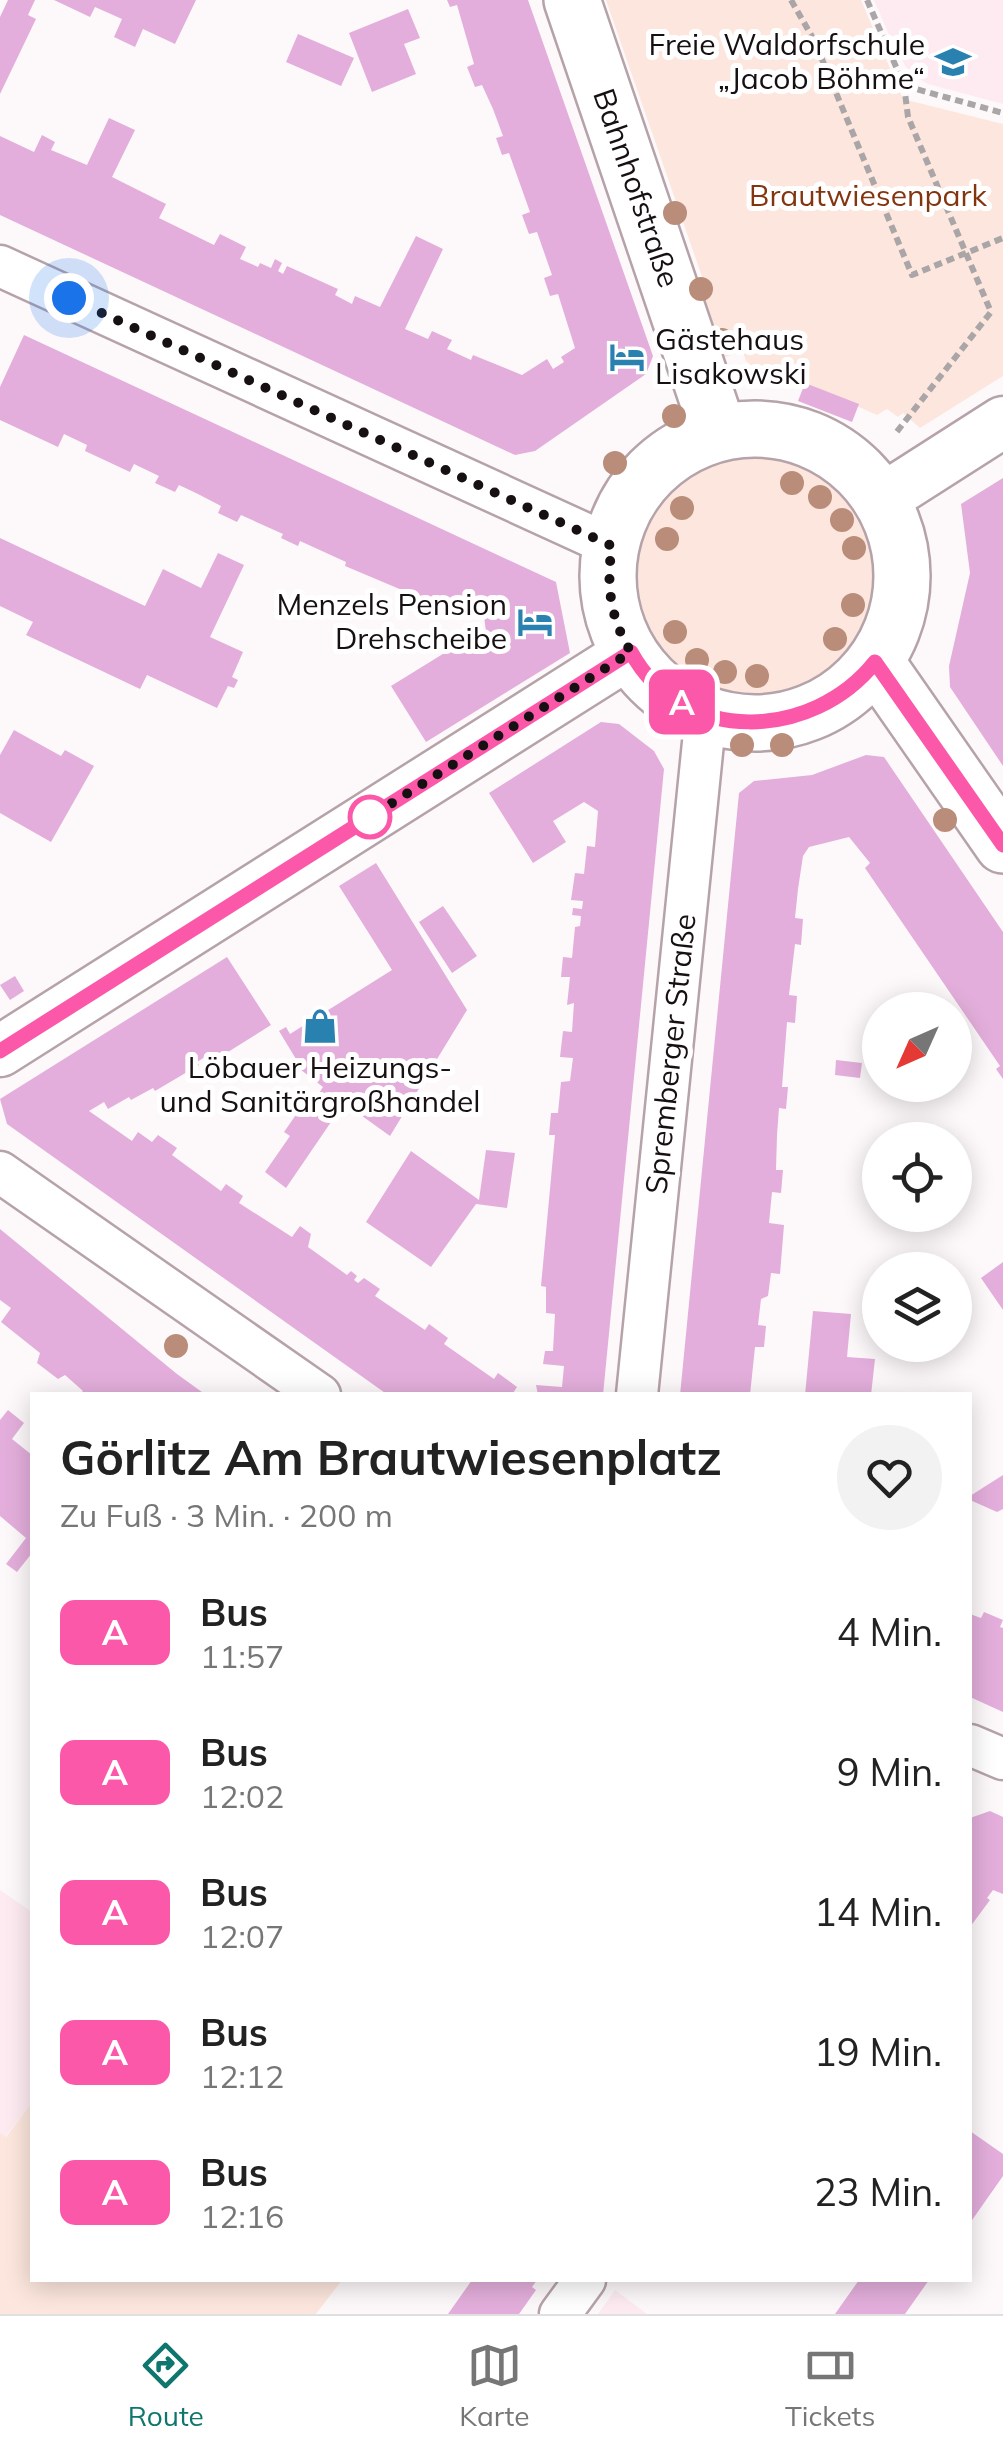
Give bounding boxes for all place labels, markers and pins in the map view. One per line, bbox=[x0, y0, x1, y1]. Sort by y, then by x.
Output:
place label: Freie Waldorfschule „Jacob Böhme“ bbox=[648, 25, 925, 97]
school or university icon: Freie Waldorfschule „Jacob Böhme“ bbox=[934, 43, 972, 81]
place label: Gästehaus Lisakowski bbox=[655, 320, 807, 392]
hotel icon: Gästehaus Lisakowski bbox=[608, 338, 646, 376]
place label: Menzels Pension Drehscheibe bbox=[276, 585, 507, 657]
hotel icon: Menzels Pension Drehscheibe bbox=[516, 603, 554, 641]
unlabelled marker bbox=[349, 796, 391, 838]
shop icon: Löbauer Heizungs- und Sanitärgroßhandel bbox=[301, 1007, 339, 1045]
place label: Löbauer Heizungs- und Sanitärgroßhandel bbox=[160, 1048, 480, 1120]

